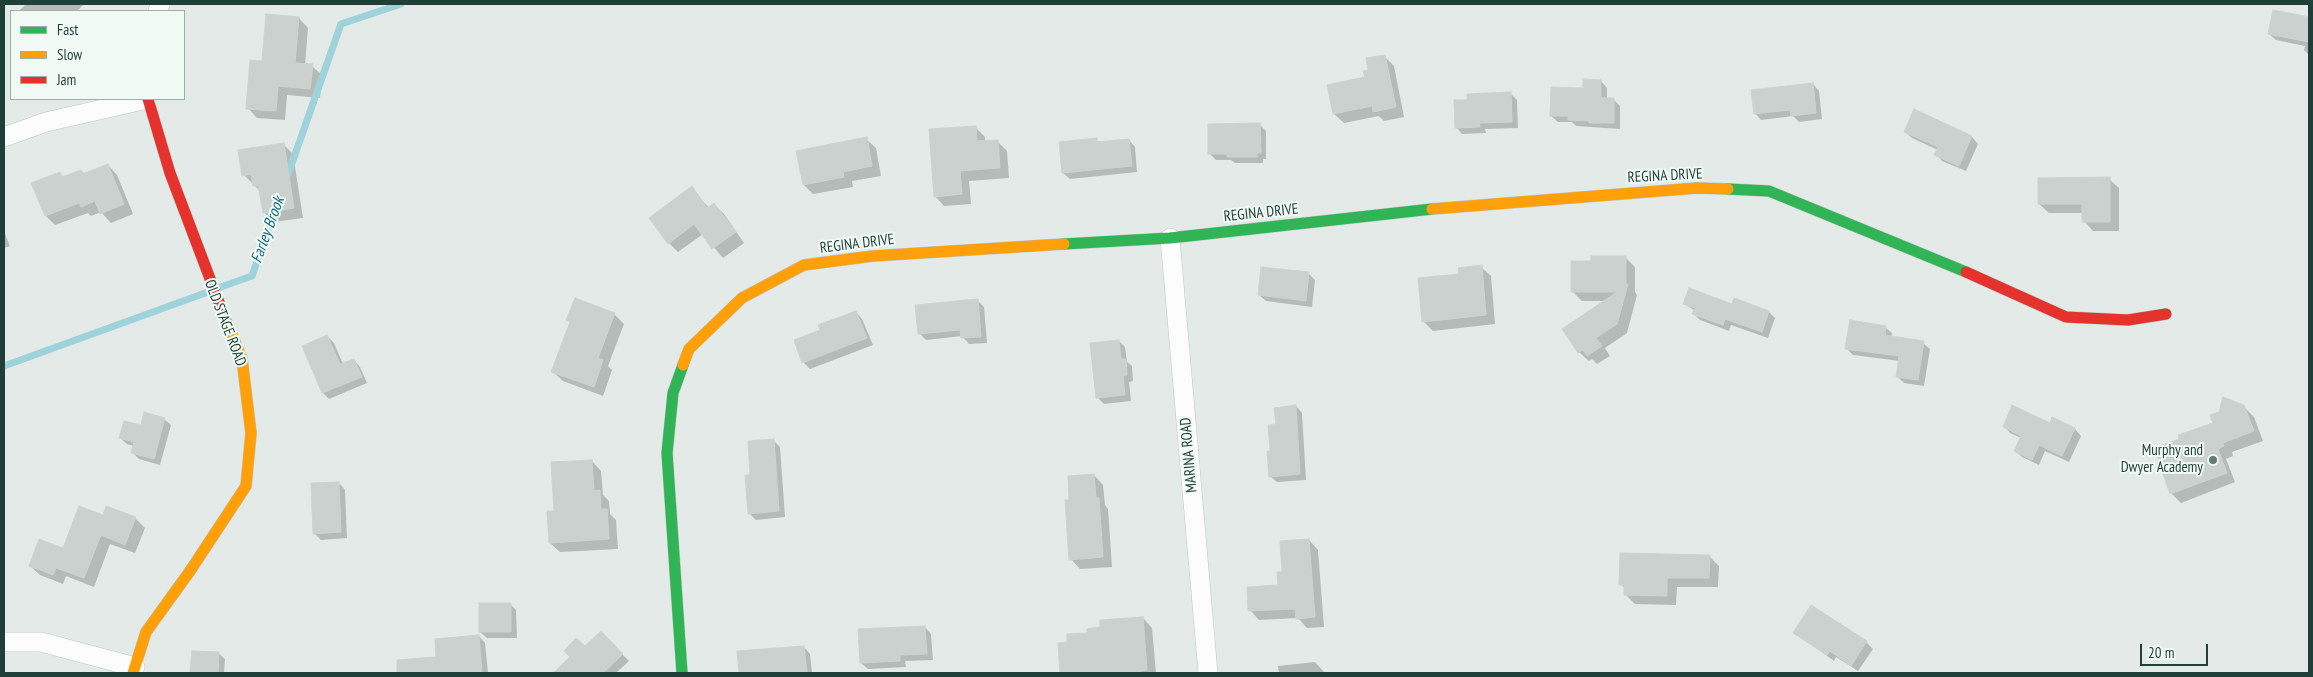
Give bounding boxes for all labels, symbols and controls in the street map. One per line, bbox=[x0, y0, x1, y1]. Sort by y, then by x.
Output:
legend bbox=[10, 10, 185, 100]
text: Fast bbox=[57, 20, 78, 39]
text: Slow bbox=[57, 45, 82, 64]
text: Jam bbox=[57, 70, 76, 89]
street label: REGINA DRIVE bbox=[1627, 165, 1703, 187]
water label: Farley Brook bbox=[247, 194, 289, 266]
street label: REGINA DRIVE bbox=[1223, 200, 1299, 226]
street label: REGINA DRIVE bbox=[819, 231, 895, 257]
street label: OLD STAGE ROAD bbox=[200, 277, 250, 369]
street label: MARINA ROAD bbox=[1177, 417, 1201, 493]
place label: Murphy and Dwyer Academy bbox=[2121, 442, 2203, 477]
marker: Murphy and Dwyer Academy bbox=[2207, 454, 2219, 466]
scale bar bbox=[2143, 634, 2210, 666]
text: 20 m bbox=[2148, 643, 2174, 662]

